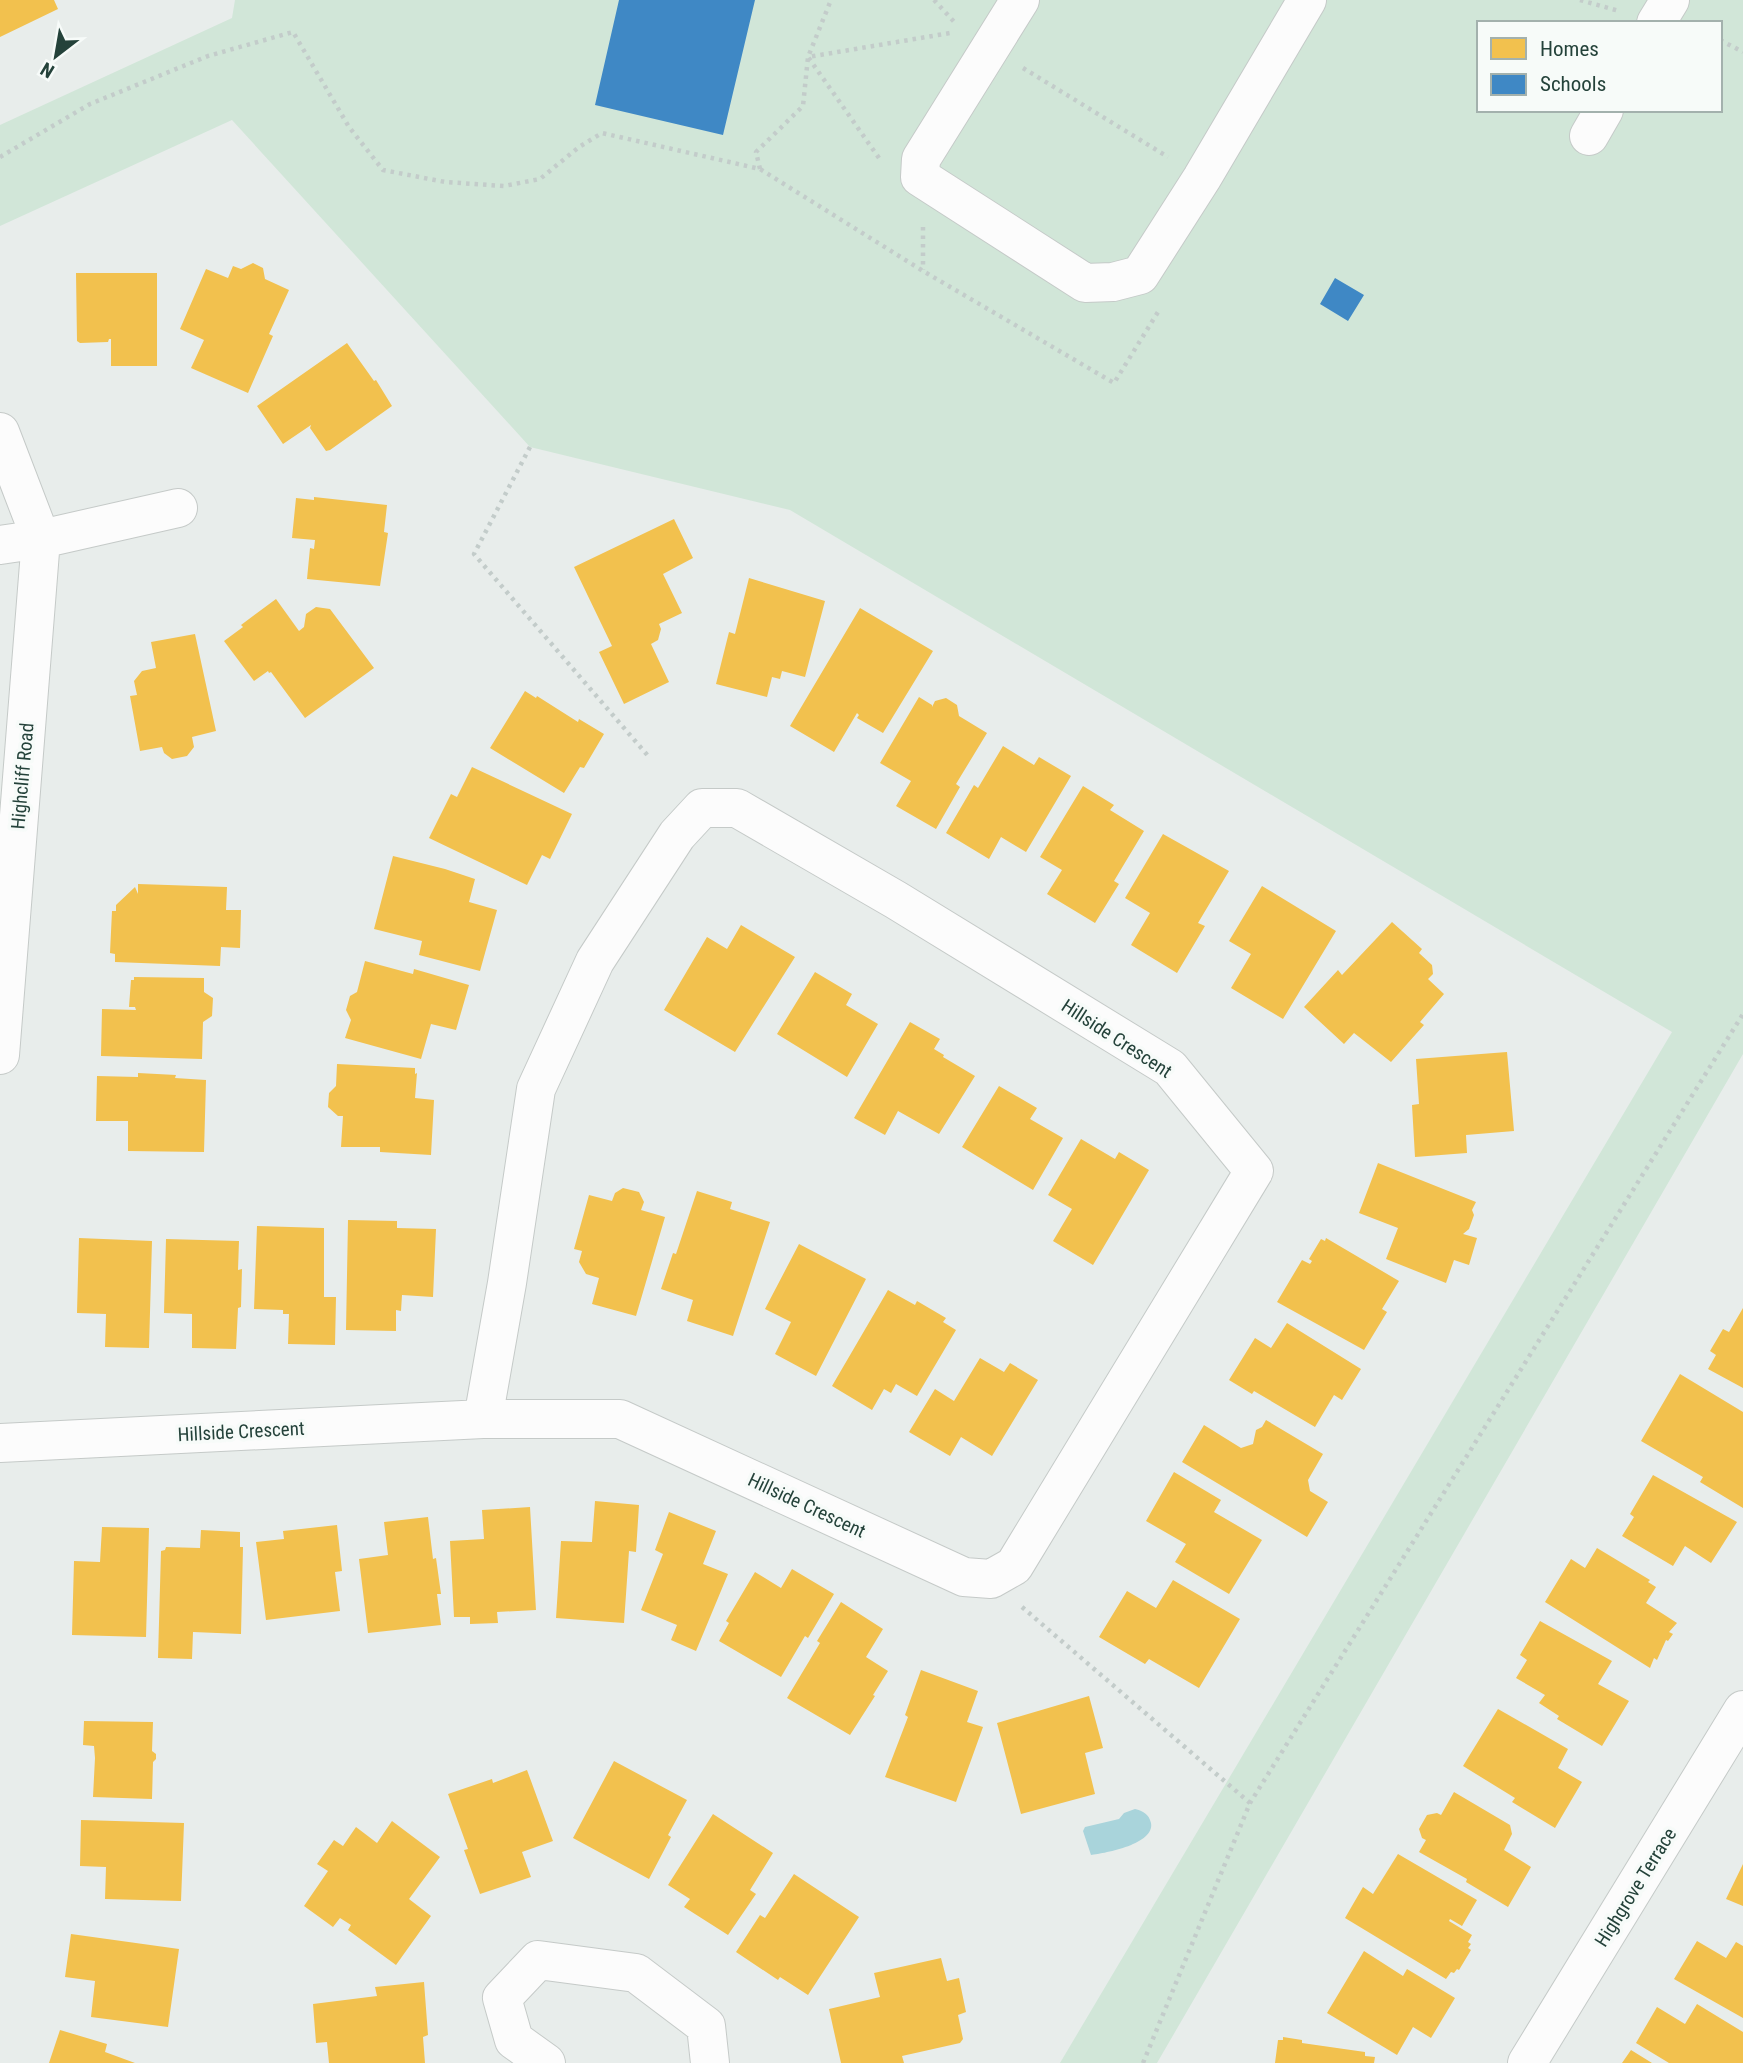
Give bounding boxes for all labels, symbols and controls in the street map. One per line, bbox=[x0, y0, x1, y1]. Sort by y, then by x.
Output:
north arrow bbox=[21, 21, 91, 91]
legend bbox=[1477, 21, 1722, 112]
text: Homes bbox=[1540, 37, 1599, 61]
text: N bbox=[37, 57, 58, 83]
text: Schools bbox=[1540, 72, 1606, 96]
street label: Highcliff Road bbox=[6, 722, 39, 830]
street label: Hillside Crescent bbox=[1057, 994, 1176, 1083]
street label: Hillside Crescent bbox=[177, 1417, 305, 1446]
street label: Hillside Crescent bbox=[744, 1468, 869, 1543]
street label: Highgrove Terrace bbox=[1590, 1824, 1681, 1951]

